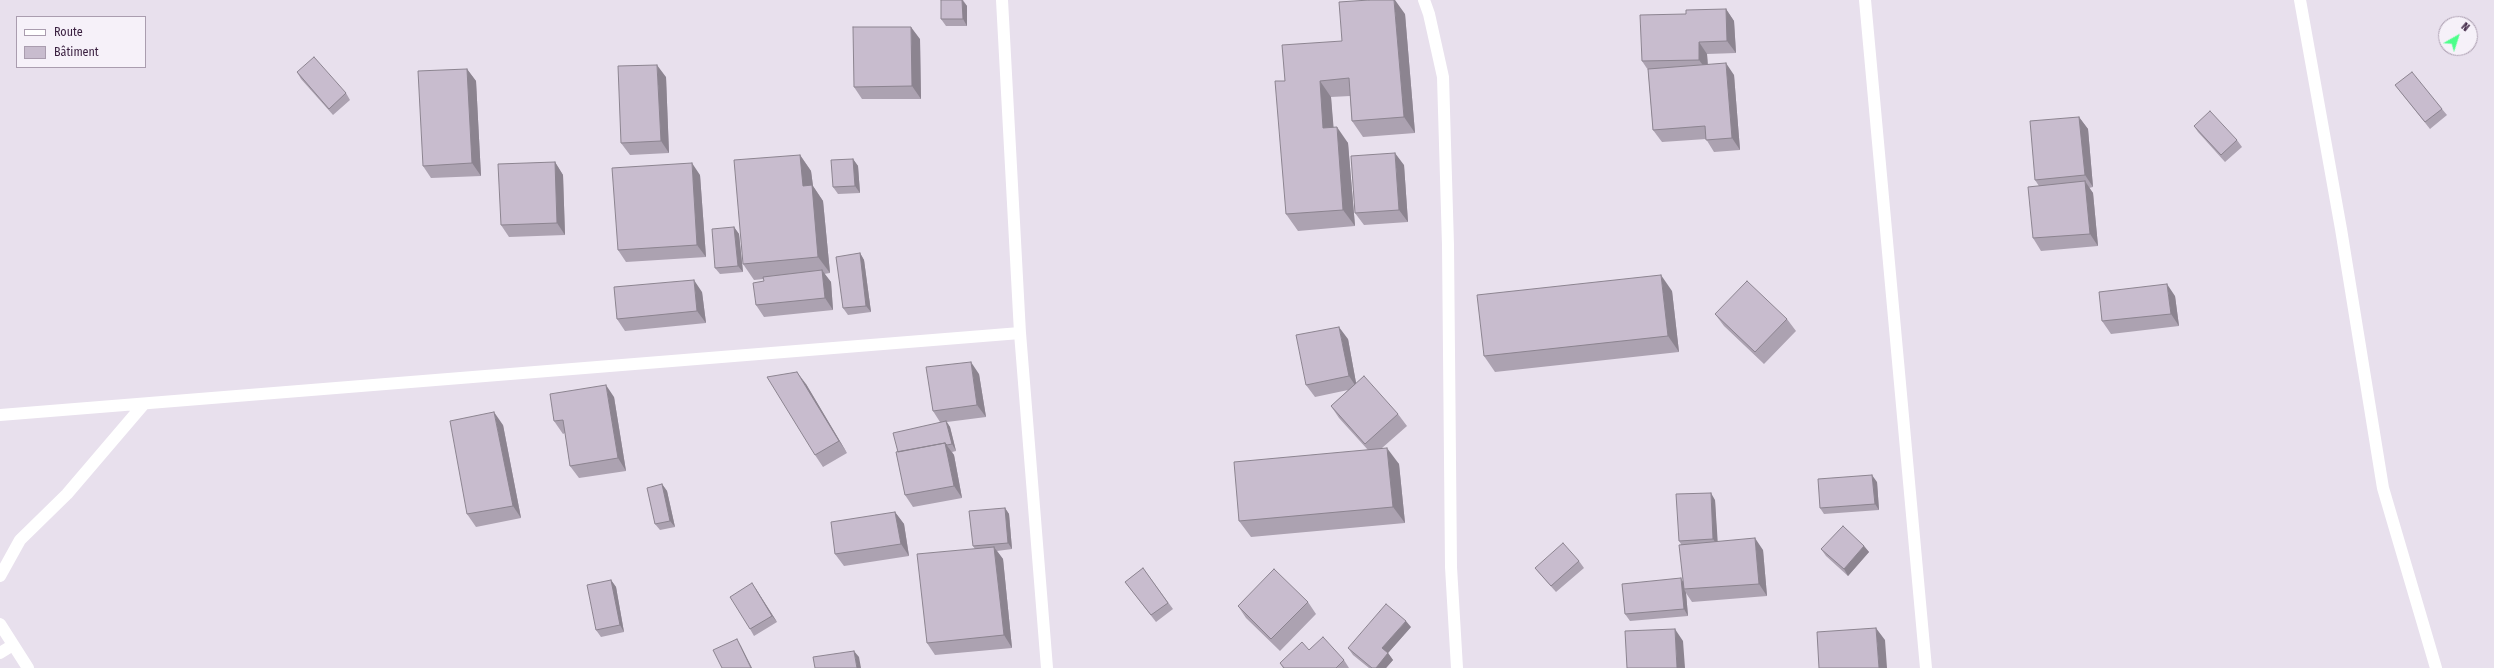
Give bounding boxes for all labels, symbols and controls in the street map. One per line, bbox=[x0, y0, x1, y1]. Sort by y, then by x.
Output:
legend bbox=[16, 16, 146, 68]
north arrow bbox=[2438, 16, 2478, 56]
text: N bbox=[2459, 20, 2472, 34]
text: Route bbox=[54, 25, 83, 39]
text: Bâtiment bbox=[54, 45, 99, 59]

